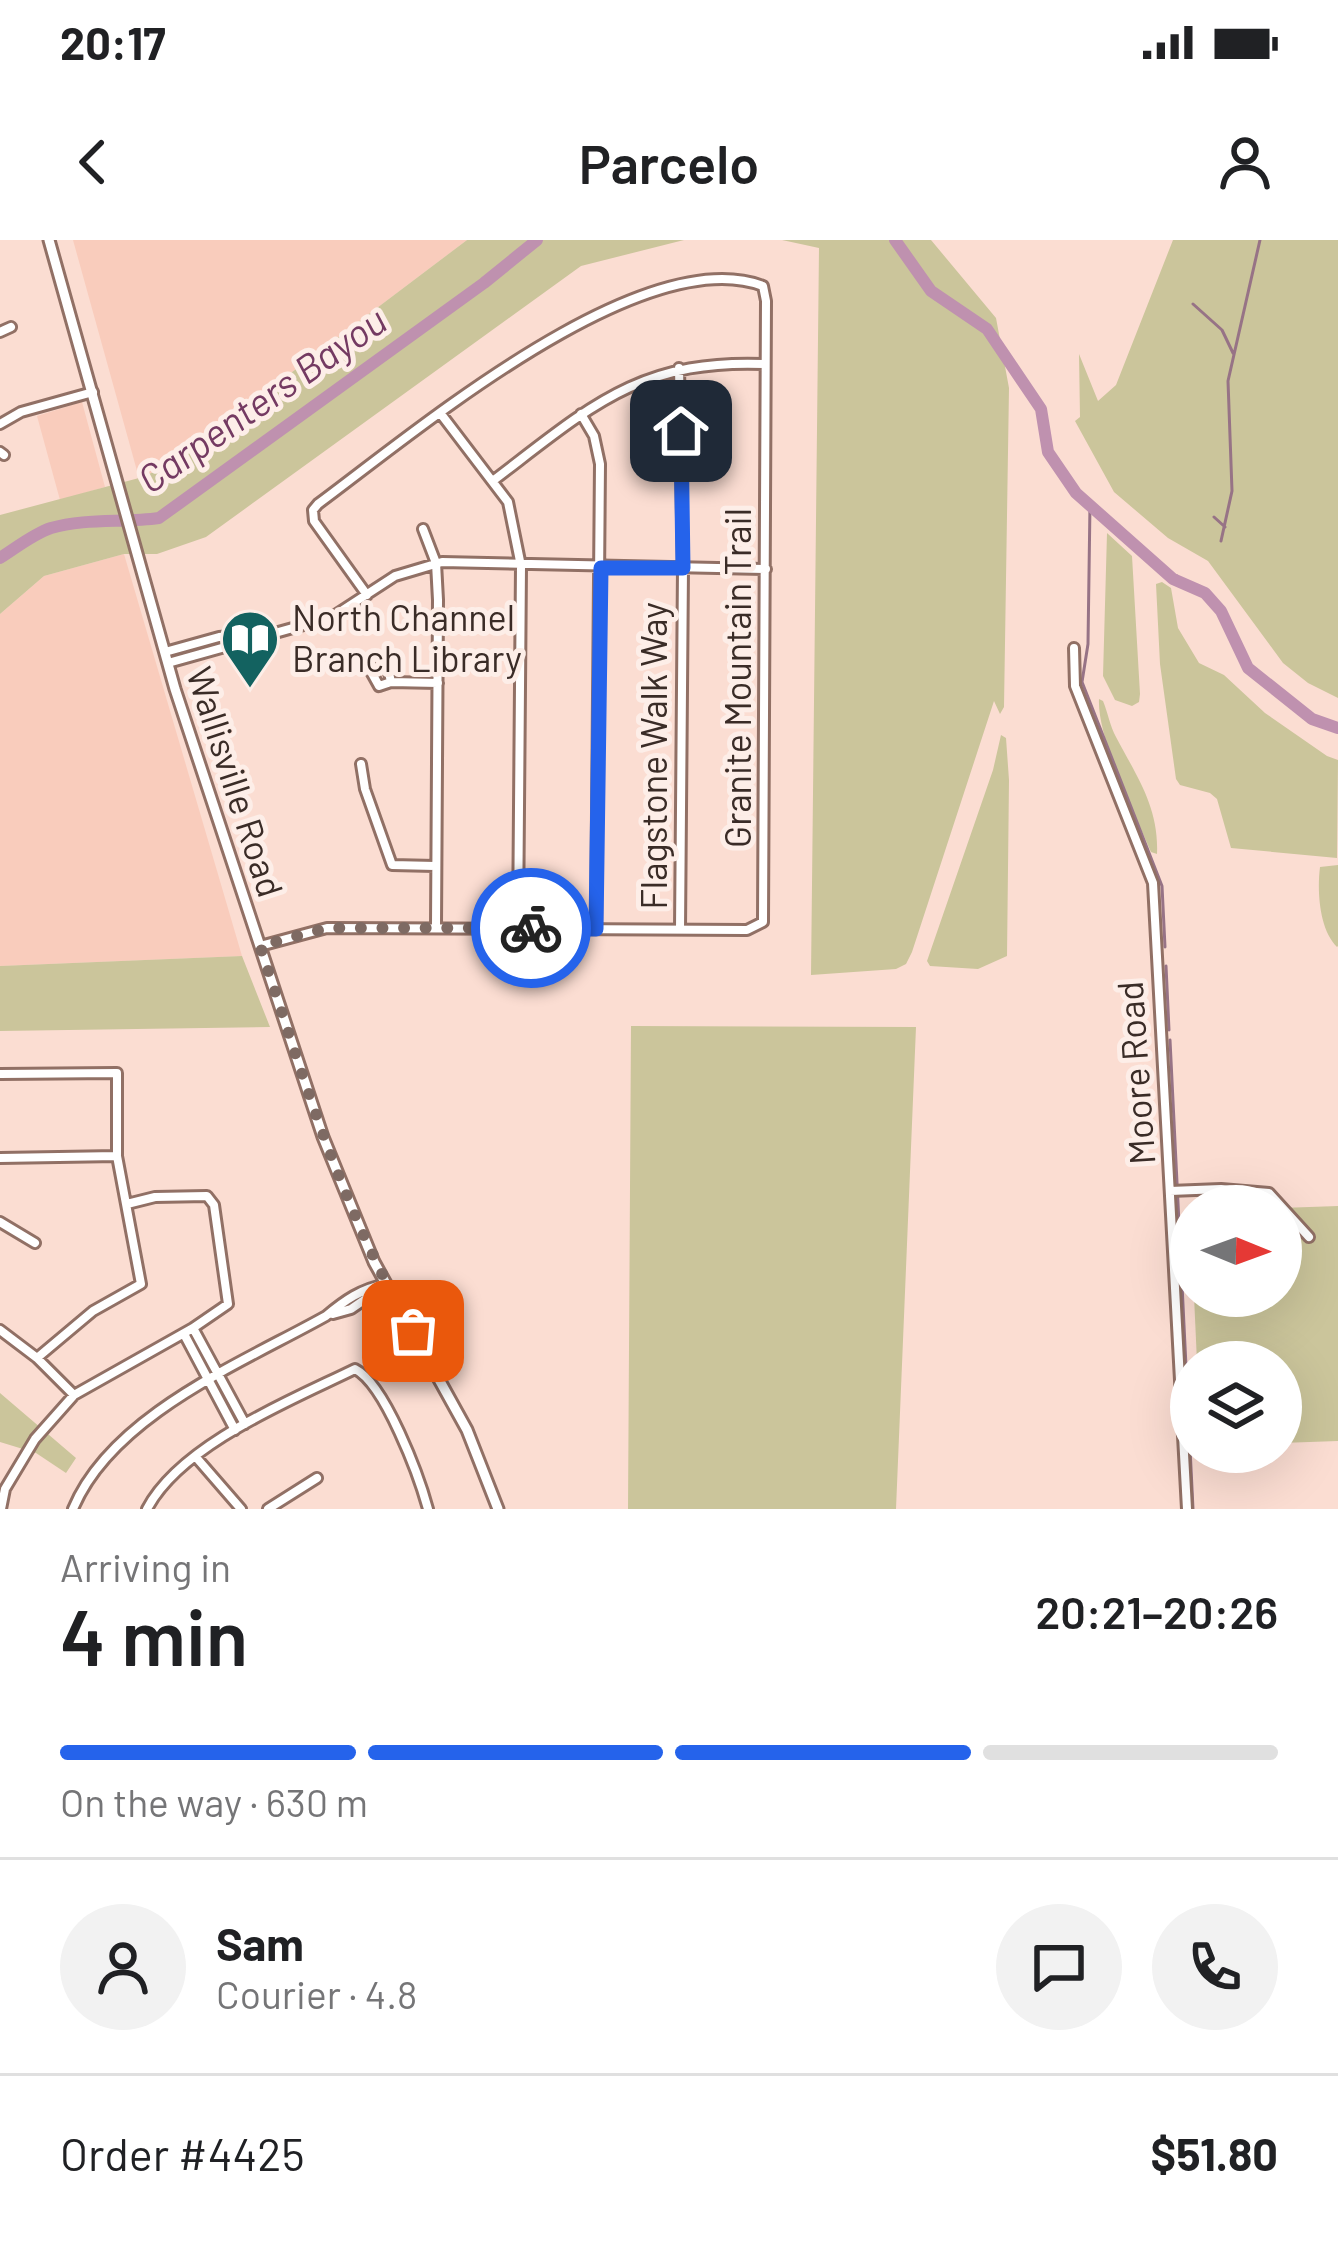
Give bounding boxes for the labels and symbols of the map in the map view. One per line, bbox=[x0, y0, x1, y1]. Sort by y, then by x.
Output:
water label: Carpenters Bayou bbox=[128, 296, 394, 502]
pin bbox=[630, 380, 732, 482]
street label: Granite Mountain Trail bbox=[715, 508, 758, 848]
place label: North Channel Branch Library bbox=[292, 595, 522, 679]
street label: Flagstone Walk Way bbox=[631, 602, 674, 910]
library icon: North Channel Branch Library bbox=[219, 608, 281, 690]
street label: Wallisville Road bbox=[179, 661, 294, 902]
courier bbox=[471, 868, 591, 988]
street label: Moore Road bbox=[1107, 980, 1162, 1166]
north arrow bbox=[1170, 1185, 1302, 1317]
pin bbox=[362, 1280, 464, 1382]

